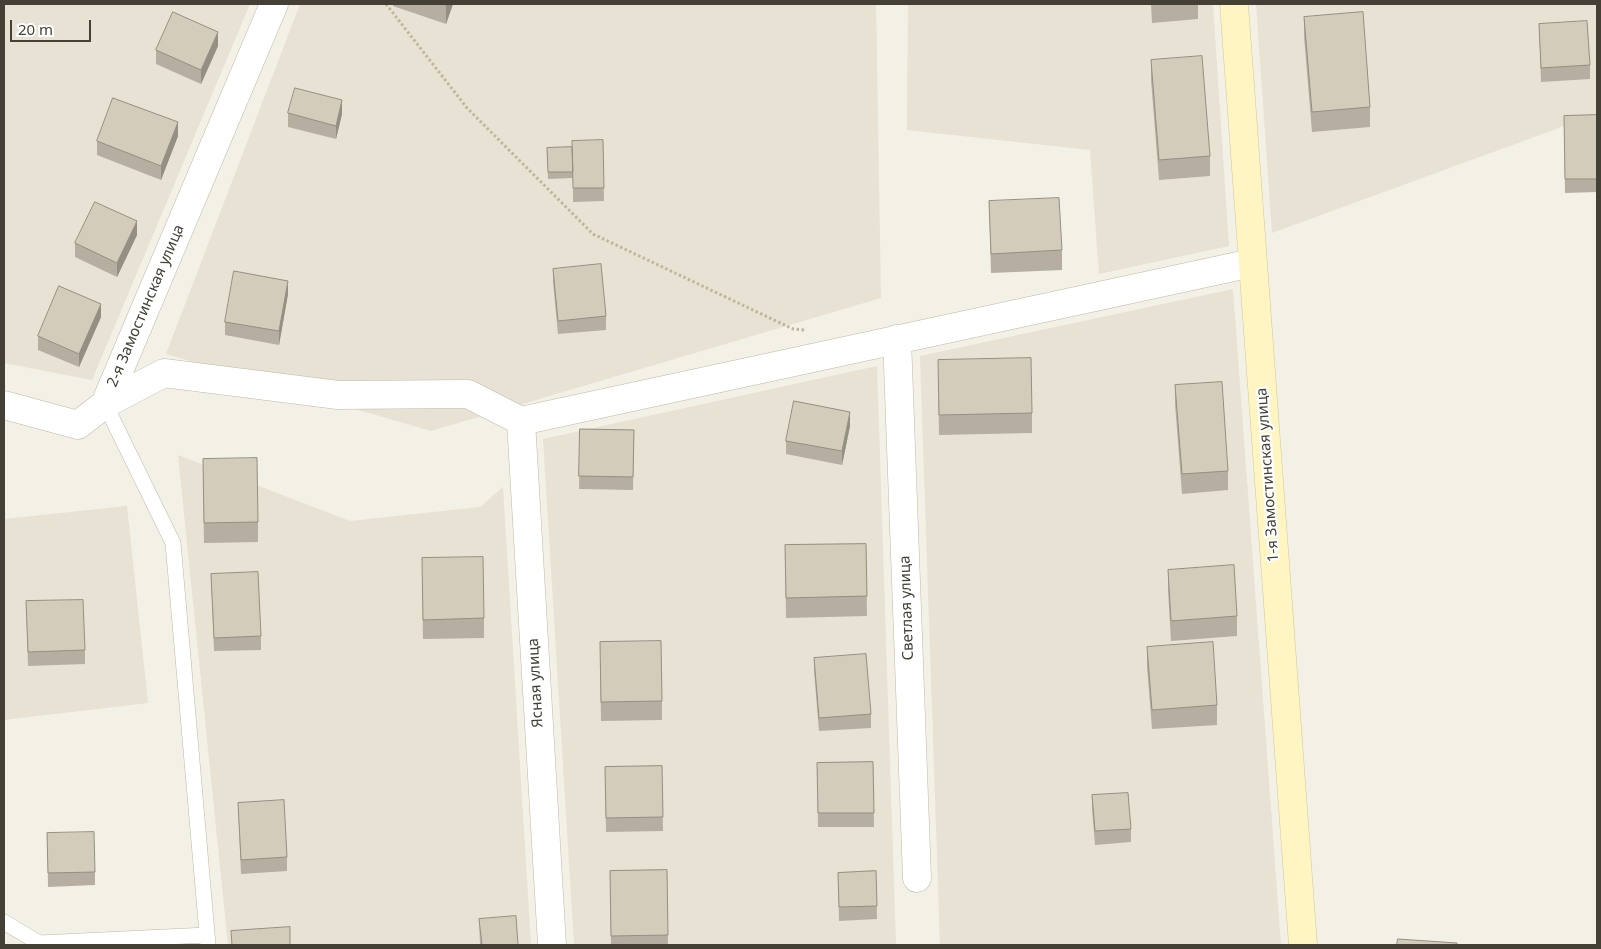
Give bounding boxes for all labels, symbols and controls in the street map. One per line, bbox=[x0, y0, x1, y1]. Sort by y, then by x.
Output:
scale bar bbox=[12, 10, 94, 42]
text: 20 m bbox=[18, 19, 53, 39]
street label: 2-я Замостинская улица bbox=[104, 222, 188, 390]
street label: 1-я Замостинская улица bbox=[1253, 387, 1283, 563]
street label: Светлая улица bbox=[896, 555, 918, 661]
street label: Ясная улица bbox=[525, 638, 547, 728]

